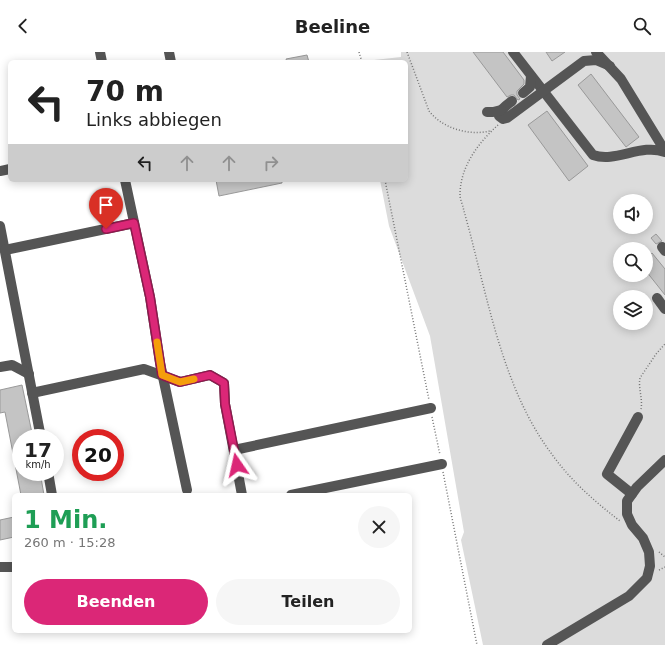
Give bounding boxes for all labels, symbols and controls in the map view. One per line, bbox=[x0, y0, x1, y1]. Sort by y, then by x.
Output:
icon: back bbox=[12, 15, 34, 37]
icon: search bbox=[631, 15, 653, 37]
text: Beeline bbox=[295, 16, 370, 37]
text: 70 m bbox=[86, 75, 164, 108]
icon: left bbox=[20, 76, 72, 128]
text: Links abbiegen bbox=[86, 109, 222, 130]
icon: left bbox=[134, 152, 156, 174]
icon: ahead bbox=[176, 152, 198, 174]
icon: ahead bbox=[218, 152, 240, 174]
icon: right bbox=[260, 152, 282, 174]
pin bbox=[89, 188, 123, 229]
icon: arrive bbox=[95, 194, 117, 216]
map controls bbox=[613, 194, 653, 330]
button: sound bbox=[613, 194, 653, 234]
button: search bbox=[613, 242, 653, 282]
button: layers bbox=[613, 290, 653, 330]
speed limit sign: 20 bbox=[72, 429, 124, 481]
text: 17 bbox=[24, 438, 52, 462]
position arrow bbox=[216, 444, 258, 486]
text: km/h bbox=[25, 459, 51, 470]
text: 1 Min. bbox=[24, 506, 107, 534]
button: close bbox=[358, 506, 400, 548]
text: 260 m · 15:28 bbox=[24, 535, 115, 550]
button: Beenden bbox=[24, 579, 208, 625]
button: Teilen bbox=[216, 579, 400, 625]

